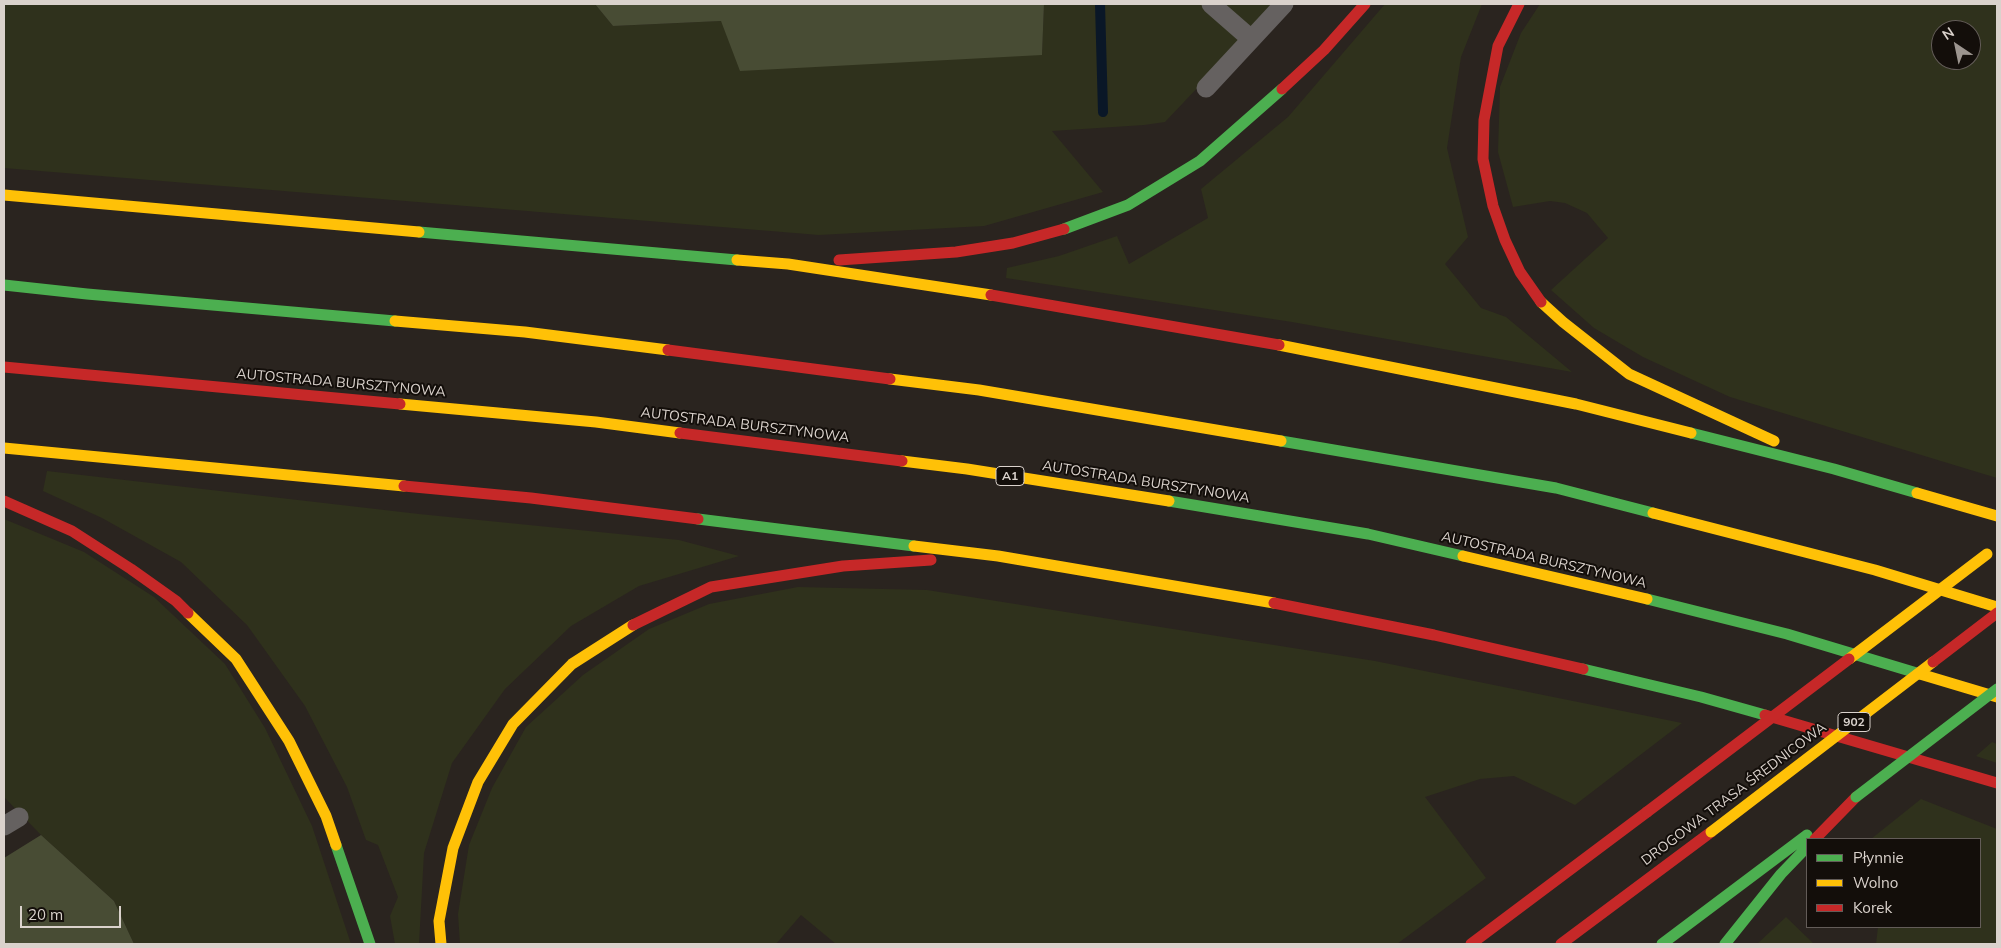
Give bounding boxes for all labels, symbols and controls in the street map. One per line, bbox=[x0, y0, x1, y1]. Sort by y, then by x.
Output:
north arrow bbox=[1931, 20, 1981, 70]
text: N bbox=[1939, 23, 1958, 44]
street label: AUTOSTRADA BURSZTYNOWA bbox=[236, 365, 446, 401]
street label: AUTOSTRADA BURSZTYNOWA bbox=[640, 404, 850, 446]
street label: AUTOSTRADA BURSZTYNOWA bbox=[1041, 457, 1251, 507]
road number: A1 bbox=[996, 466, 1024, 486]
street label: AUTOSTRADA BURSZTYNOWA bbox=[1440, 528, 1648, 592]
road number: 902 bbox=[1838, 712, 1870, 732]
street label: DROGOWA TRASA ŚREDNICOWA bbox=[1638, 719, 1830, 869]
legend bbox=[1806, 838, 1981, 928]
text: Płynnie bbox=[1853, 848, 1904, 867]
text: Wolno bbox=[1853, 873, 1898, 892]
scale bar bbox=[22, 896, 124, 928]
text: Korek bbox=[1853, 898, 1892, 917]
text: 20 m bbox=[28, 905, 63, 924]

